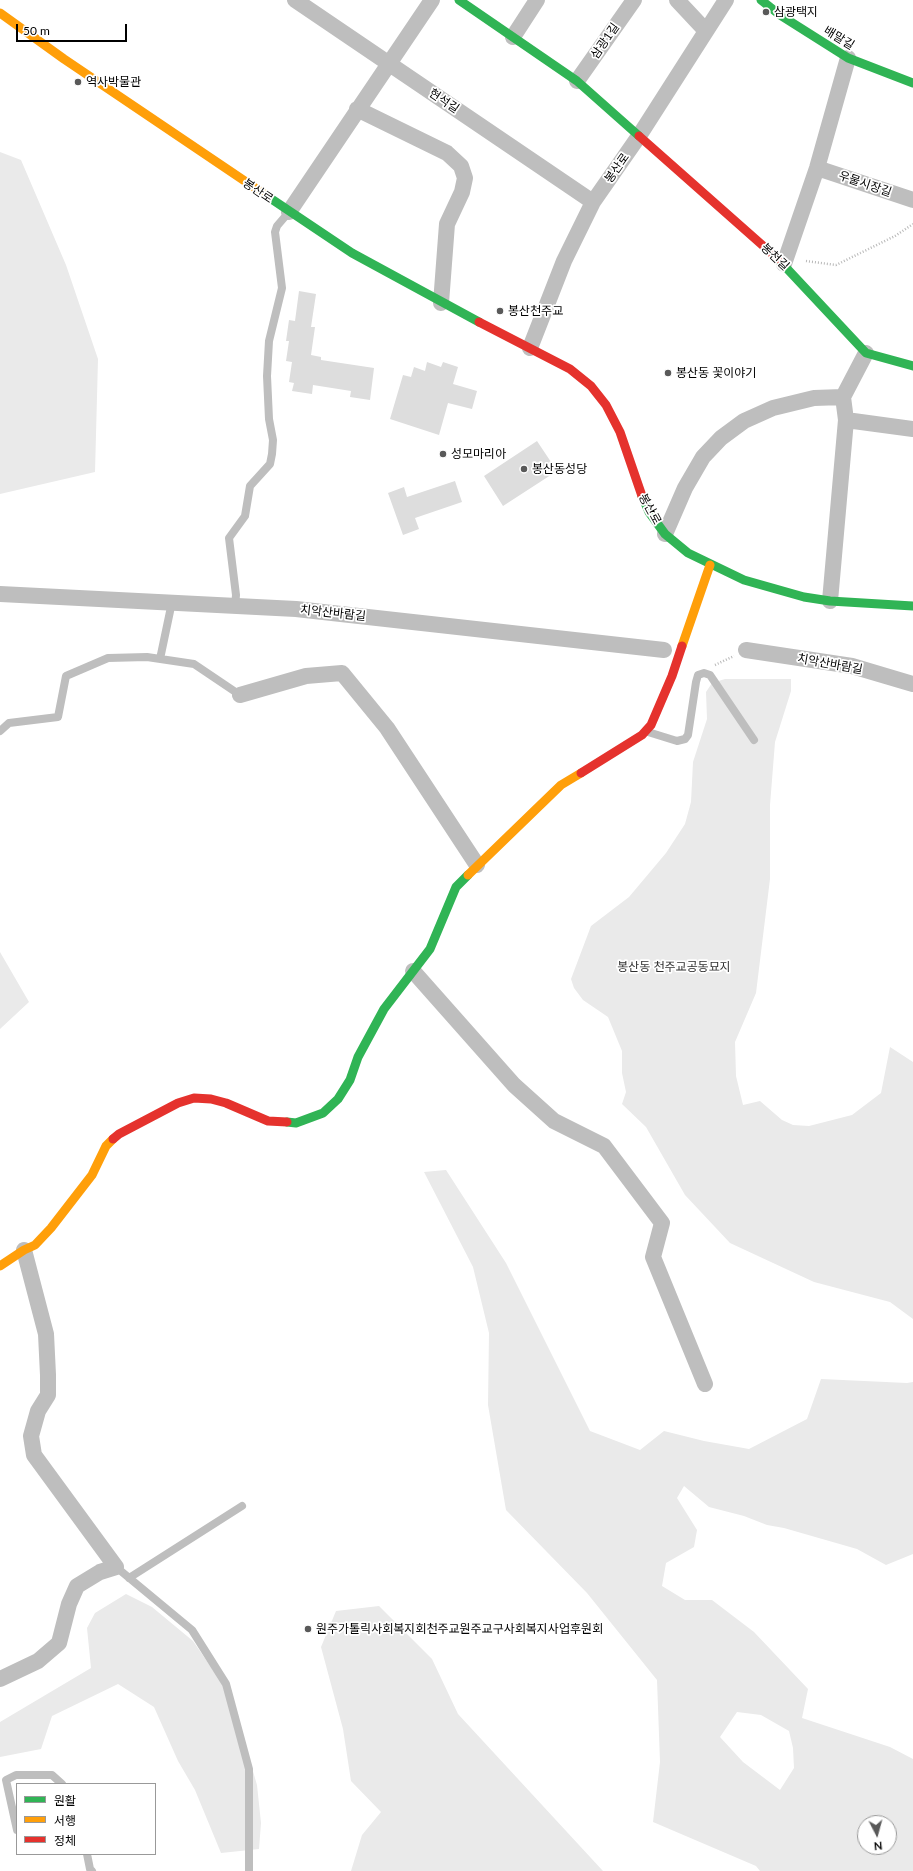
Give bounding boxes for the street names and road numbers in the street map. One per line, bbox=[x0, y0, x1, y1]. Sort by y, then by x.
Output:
street label: 삼광1길 bbox=[588, 20, 622, 62]
street label: 배말길 bbox=[821, 23, 857, 53]
street label: 현석길 bbox=[426, 86, 462, 116]
street label: 봉산로 bbox=[602, 150, 632, 186]
street label: 우물시장길 bbox=[837, 168, 893, 200]
street label: 봉산로 bbox=[240, 176, 276, 206]
street label: 봉천길 bbox=[758, 240, 792, 274]
street label: 봉산로 bbox=[636, 491, 664, 527]
street label: 치악산바람길 bbox=[299, 602, 367, 624]
street label: 치악산바람길 bbox=[796, 651, 864, 677]

